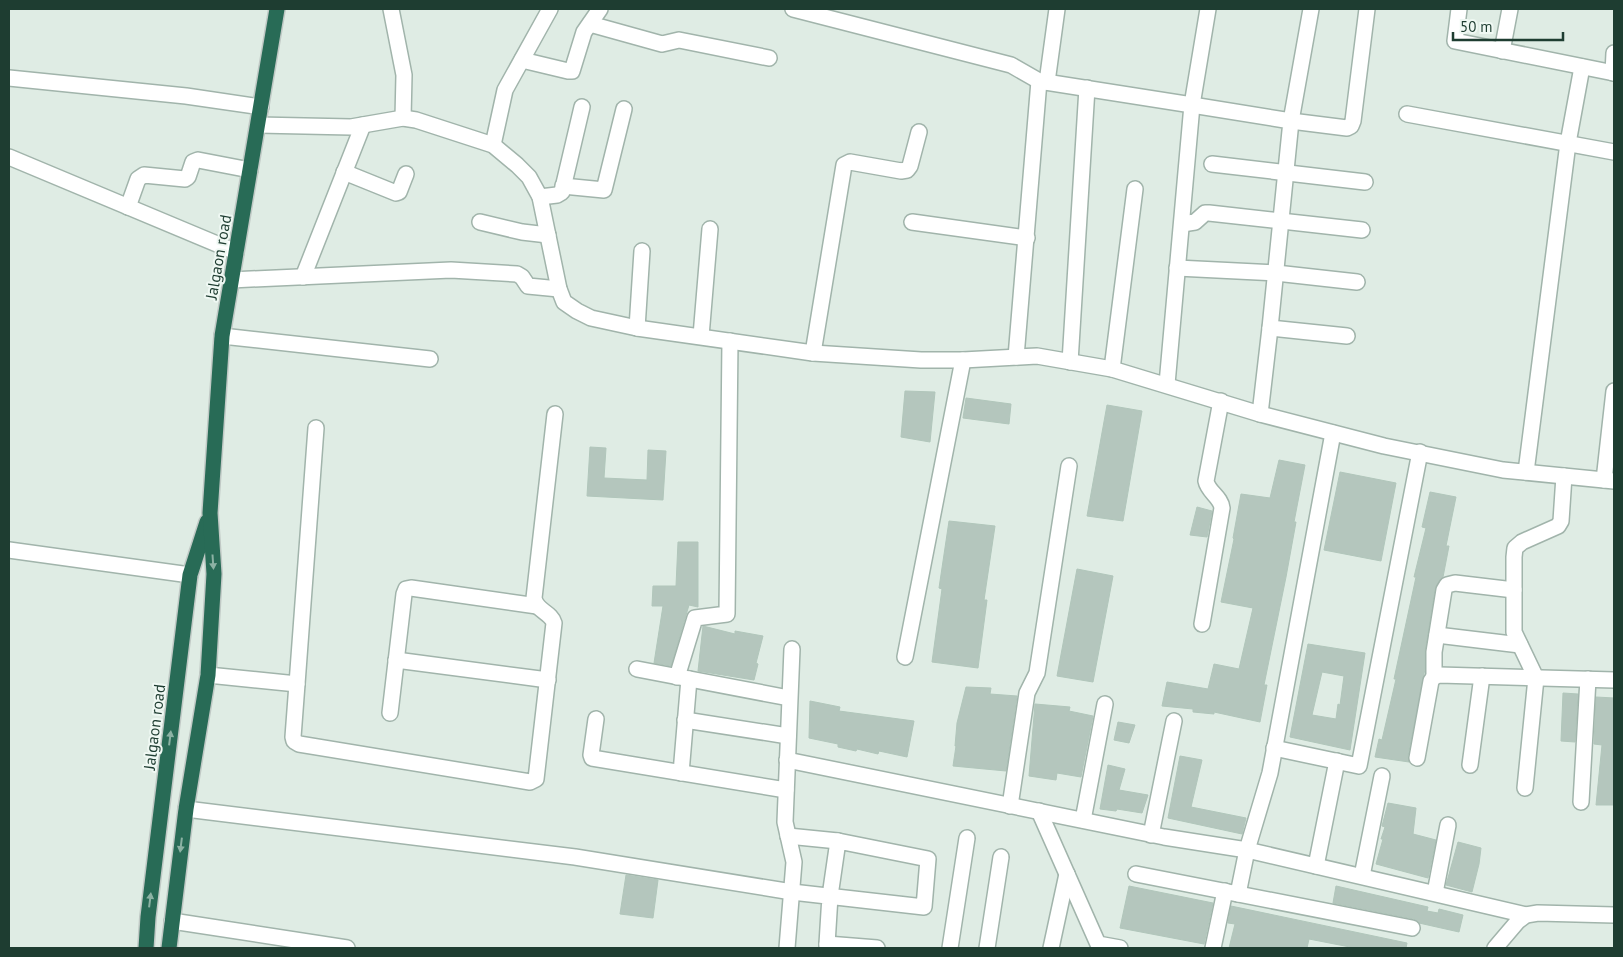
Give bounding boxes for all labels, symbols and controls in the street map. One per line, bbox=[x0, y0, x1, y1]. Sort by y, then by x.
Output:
scale bar bbox=[1453, 10, 1563, 42]
text: 50 m bbox=[1460, 17, 1493, 36]
street label: Jalgaon road bbox=[201, 213, 235, 302]
one-way arrow bbox=[210, 554, 218, 570]
street label: Jalgaon road bbox=[139, 683, 169, 772]
one-way arrow bbox=[166, 730, 174, 746]
one-way arrow bbox=[177, 837, 185, 853]
one-way arrow bbox=[146, 891, 154, 907]

